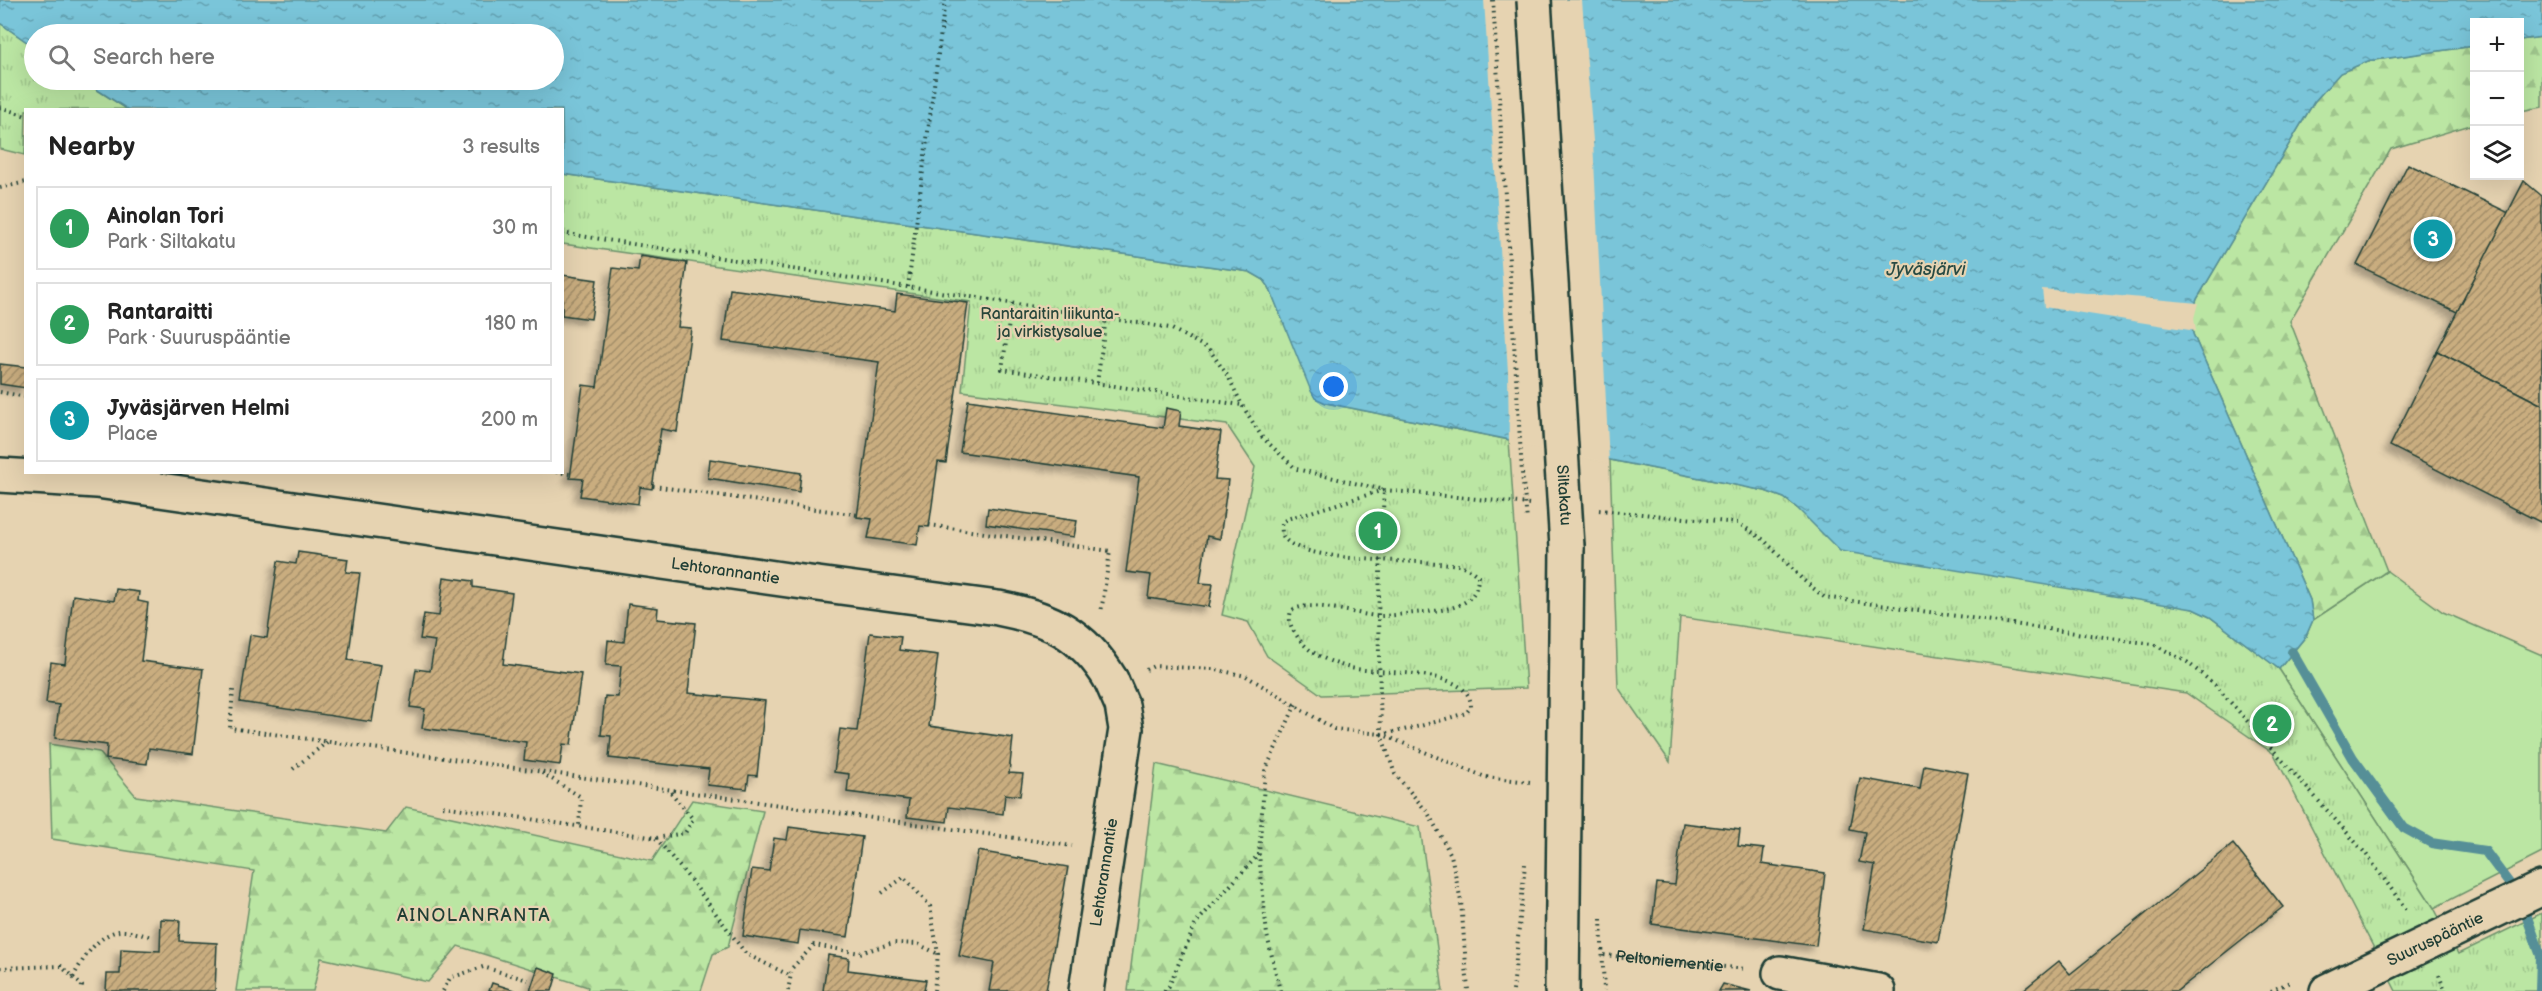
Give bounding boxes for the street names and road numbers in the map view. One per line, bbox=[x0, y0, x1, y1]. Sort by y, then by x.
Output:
street label: Siltakatu bbox=[1553, 464, 1575, 526]
street label: Lehtorannantie bbox=[670, 554, 781, 588]
street label: Lehtorannantie bbox=[1086, 816, 1122, 928]
street label: Suuruspääntie bbox=[2384, 908, 2487, 970]
street label: Peltoniementie bbox=[1615, 947, 1725, 976]

